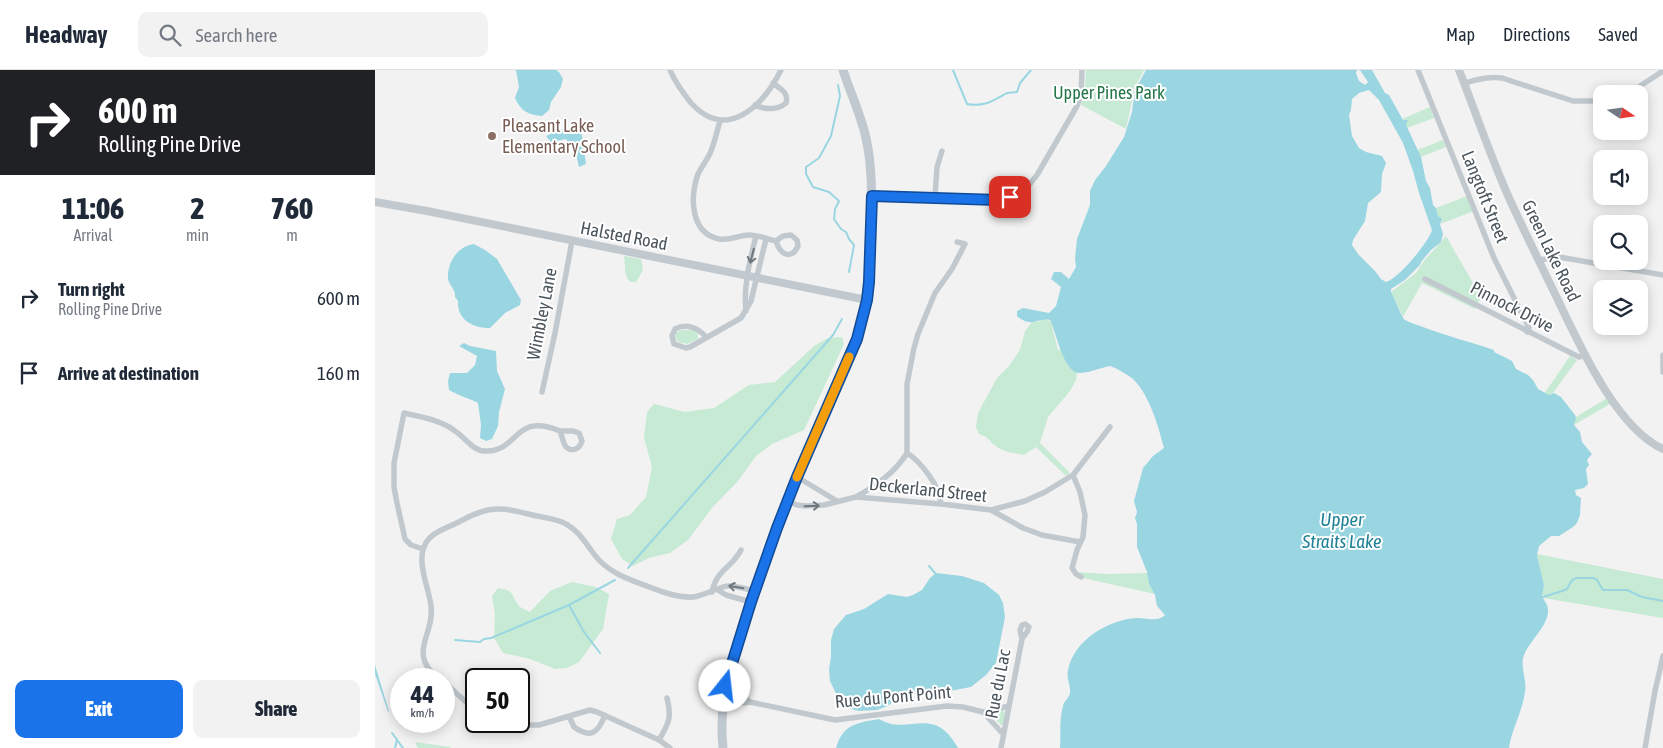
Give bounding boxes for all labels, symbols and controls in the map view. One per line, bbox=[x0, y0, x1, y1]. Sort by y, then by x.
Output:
search box bbox=[138, 12, 488, 57]
text: Headway bbox=[25, 21, 108, 48]
icon: search bbox=[156, 21, 184, 49]
text: Search here bbox=[196, 24, 277, 46]
text: Map bbox=[1446, 24, 1475, 45]
text: Directions bbox=[1503, 24, 1570, 45]
text: Saved bbox=[1598, 24, 1638, 45]
park label: Upper Pines Park bbox=[1053, 82, 1165, 103]
north arrow bbox=[1593, 85, 1647, 140]
map controls bbox=[1593, 85, 1648, 335]
icon: right bbox=[15, 90, 80, 155]
text: 600 m bbox=[98, 90, 177, 130]
place label: Pleasant Lake Elementary School bbox=[502, 115, 626, 157]
marker: Pleasant Lake Elementary School bbox=[486, 130, 498, 142]
text: Rolling Pine Drive bbox=[98, 131, 241, 157]
street label: Langtoft Street bbox=[1457, 148, 1513, 246]
button: sound bbox=[1593, 150, 1648, 205]
pin bbox=[989, 176, 1031, 218]
icon: arrive bbox=[996, 183, 1024, 211]
text: 11:06 bbox=[62, 191, 124, 225]
text: 2 bbox=[190, 191, 205, 225]
text: 760 bbox=[271, 191, 313, 225]
street label: Green Lake Road bbox=[1518, 197, 1585, 305]
button: search bbox=[1593, 215, 1648, 270]
street label: Halsted Road bbox=[579, 217, 669, 254]
text: Arrival bbox=[73, 226, 113, 244]
text: min bbox=[186, 226, 209, 244]
text: m bbox=[286, 226, 298, 244]
one-way arrow bbox=[747, 247, 756, 263]
street label: Wimbley Lane bbox=[522, 266, 561, 362]
street label: Pinnock Drive bbox=[1467, 277, 1557, 336]
text: Turn right bbox=[58, 278, 125, 300]
button: layers bbox=[1593, 280, 1648, 335]
icon: right bbox=[15, 284, 43, 312]
text: 600 m bbox=[317, 287, 360, 309]
text: Rolling Pine Drive bbox=[58, 300, 162, 318]
icon: arrive bbox=[15, 359, 43, 387]
text: Arrive at destination bbox=[58, 362, 199, 384]
text: 160 m bbox=[317, 362, 360, 384]
street label: Deckerland Street bbox=[868, 473, 988, 506]
one-way arrow bbox=[804, 501, 820, 510]
water label: Upper Straits Lake bbox=[1301, 508, 1382, 552]
one-way arrow bbox=[729, 582, 745, 592]
street label: Rue du Lac bbox=[981, 647, 1015, 720]
position arrow bbox=[698, 659, 750, 711]
speed limit sign: 50 bbox=[465, 668, 530, 733]
button: Exit bbox=[15, 680, 183, 738]
button: Share bbox=[193, 680, 360, 738]
text: 44 bbox=[411, 680, 434, 708]
street label: Rue du Pont Point bbox=[834, 681, 952, 712]
text: km/h bbox=[411, 706, 434, 720]

